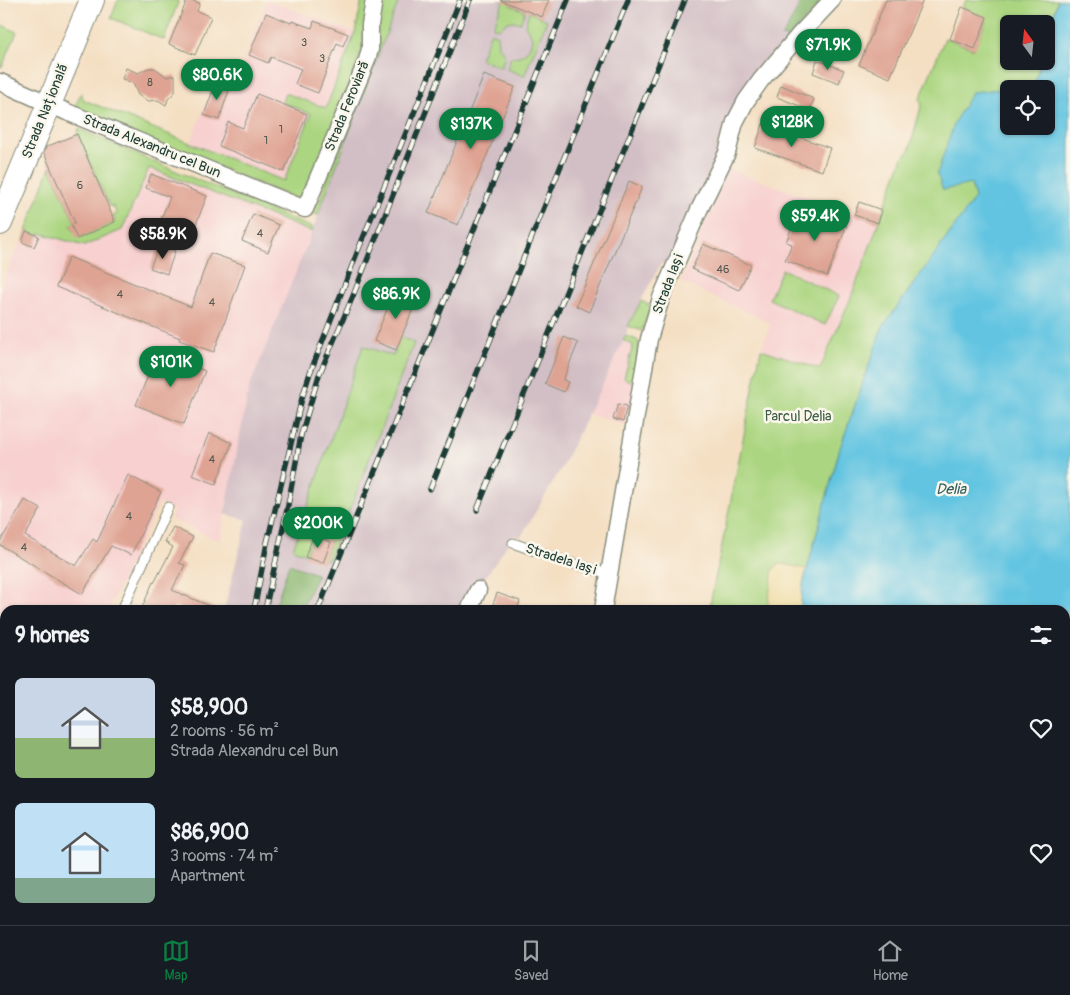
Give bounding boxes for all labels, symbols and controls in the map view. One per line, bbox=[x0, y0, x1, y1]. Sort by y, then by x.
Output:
north arrow bbox=[1000, 15, 1055, 70]
map controls bbox=[1000, 15, 1055, 135]
pin: $71.9K bbox=[787, 28, 869, 71]
text: $71.9K bbox=[806, 35, 850, 55]
house number: 3 bbox=[301, 36, 307, 49]
house number: 3 bbox=[319, 52, 325, 65]
pin: $80.6K bbox=[176, 58, 258, 101]
street label: Strada Feroviară bbox=[321, 58, 373, 154]
street label: Strada Națională bbox=[18, 61, 72, 161]
text: $80.6K bbox=[192, 65, 242, 85]
house number: 8 bbox=[147, 76, 153, 89]
button: locate bbox=[1000, 80, 1055, 135]
pin: $128K bbox=[757, 106, 827, 148]
pin: $137K bbox=[436, 108, 506, 150]
street label: Strada Alexandru cel Bun bbox=[81, 111, 224, 181]
text: $128K bbox=[771, 112, 813, 132]
text: $137K bbox=[450, 114, 492, 134]
house number: 1 bbox=[279, 123, 283, 136]
house number: 1 bbox=[264, 134, 268, 147]
house number: 6 bbox=[77, 179, 83, 192]
pin: $59.4K bbox=[774, 200, 856, 242]
text: $59.4K bbox=[791, 206, 839, 226]
pin: $58.9K bbox=[122, 218, 204, 260]
text: $58.9K bbox=[140, 224, 186, 244]
house number: 4 bbox=[257, 227, 264, 240]
street label: Strada Iași bbox=[649, 251, 687, 316]
house number: 46 bbox=[717, 263, 729, 276]
pin: $86.9K bbox=[355, 278, 437, 320]
text: $86.9K bbox=[372, 284, 420, 304]
house number: 4 bbox=[117, 288, 124, 301]
house number: 4 bbox=[209, 296, 216, 309]
pin: $101K bbox=[136, 346, 206, 388]
text: $101K bbox=[150, 352, 192, 372]
park label: Parcul Delia bbox=[764, 408, 832, 425]
house number: 4 bbox=[209, 453, 216, 466]
water label: Delia bbox=[936, 480, 967, 499]
pin: $200K bbox=[283, 506, 353, 549]
house number: 4 bbox=[126, 510, 133, 523]
text: $200K bbox=[293, 513, 343, 533]
street label: Stradela Iași bbox=[523, 540, 599, 579]
house number: 4 bbox=[21, 541, 28, 554]
icon: filters bbox=[1027, 621, 1055, 649]
text: 9 homes bbox=[15, 622, 89, 649]
text: $58,900 bbox=[170, 694, 248, 721]
icon: home bbox=[55, 698, 115, 758]
icon: heart bbox=[1027, 714, 1055, 742]
text: 2 rooms · 56 m² bbox=[170, 721, 279, 741]
text: Strada Alexandru cel Bun bbox=[170, 741, 338, 761]
text: $86,900 bbox=[170, 819, 249, 846]
icon: home bbox=[55, 823, 115, 883]
icon: heart bbox=[1027, 839, 1055, 867]
text: 3 rooms · 74 m² bbox=[170, 846, 279, 866]
text: Apartment bbox=[170, 866, 245, 886]
tab: Map bbox=[162, 937, 190, 984]
tab: Saved bbox=[514, 937, 549, 984]
tab: Home bbox=[873, 937, 908, 984]

